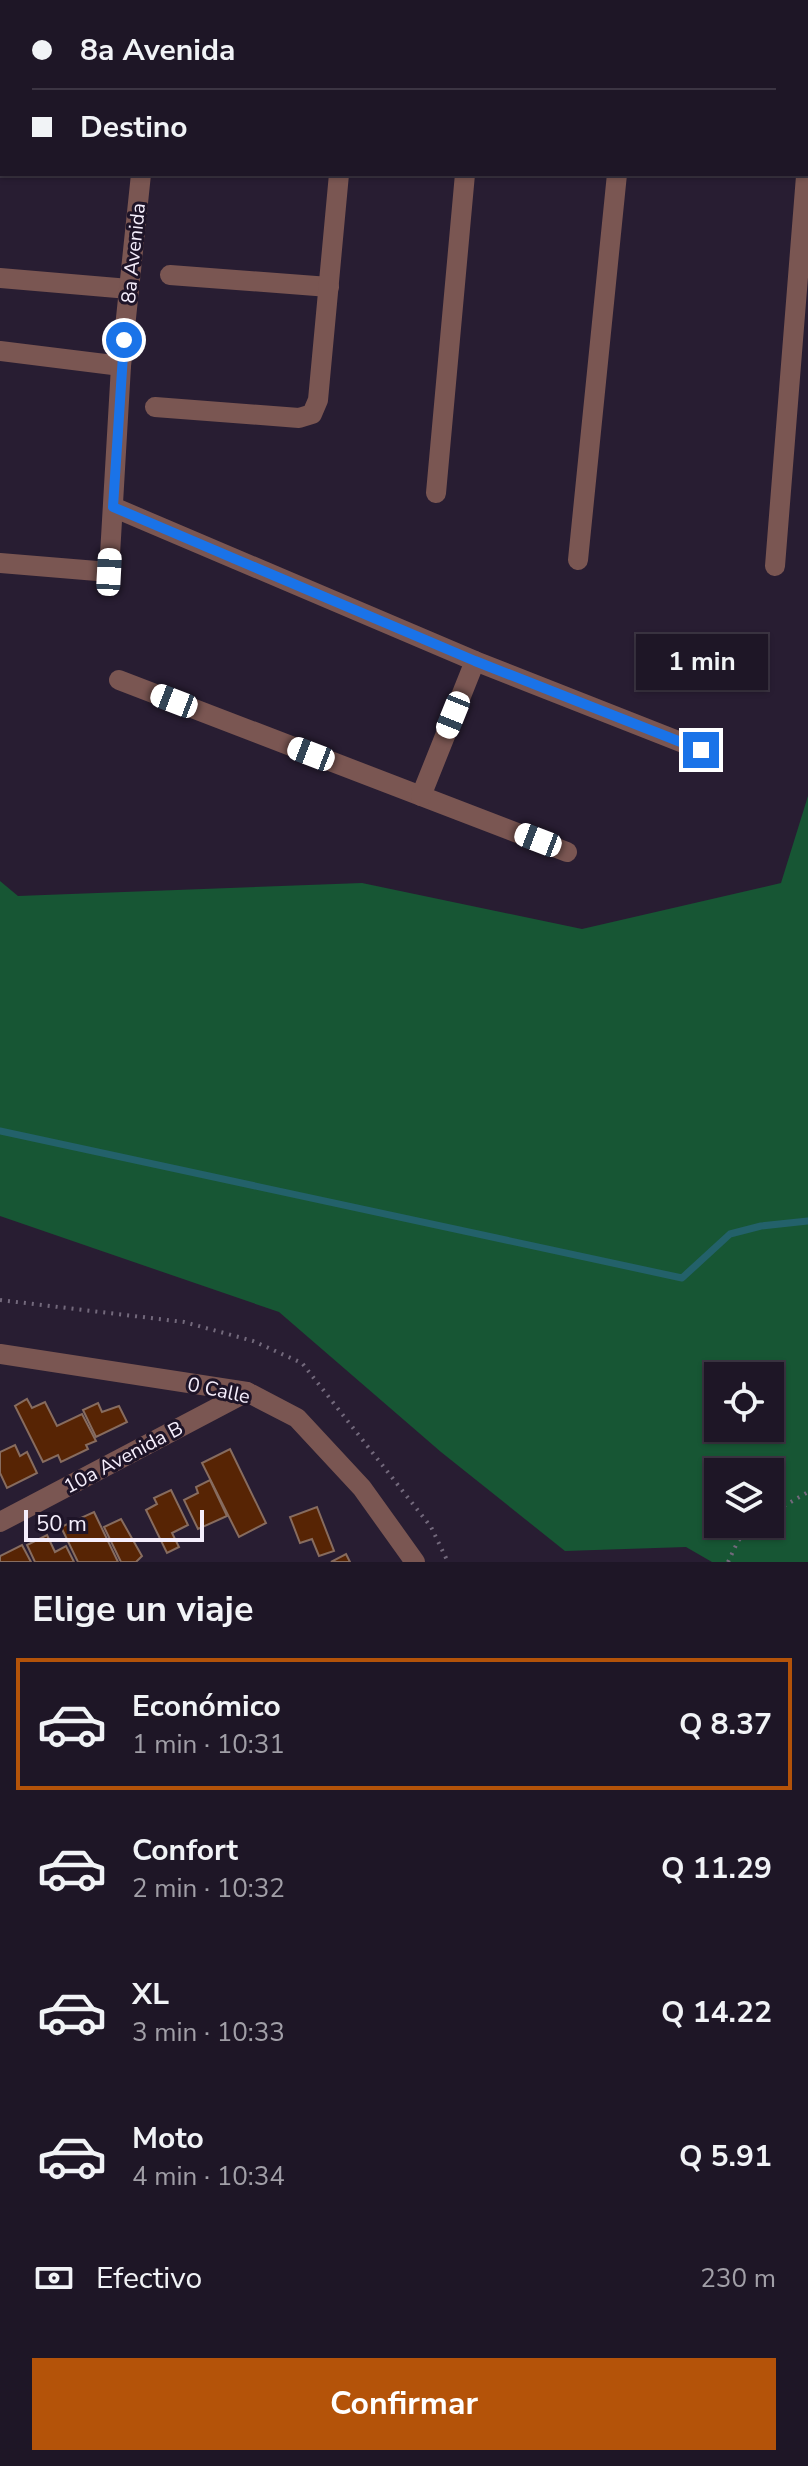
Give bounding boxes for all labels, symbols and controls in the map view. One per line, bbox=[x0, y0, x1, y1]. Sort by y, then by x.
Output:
text: 8a Avenida bbox=[80, 30, 235, 71]
text: Destino bbox=[80, 107, 188, 148]
street label: 8a Avenida bbox=[115, 201, 152, 305]
route start bbox=[106, 322, 142, 358]
car bbox=[96, 547, 122, 597]
callout: 1 min bbox=[635, 634, 767, 690]
text: 1 min bbox=[668, 644, 736, 679]
car bbox=[147, 681, 201, 721]
car bbox=[433, 688, 473, 742]
route end bbox=[683, 732, 719, 768]
car bbox=[284, 734, 338, 774]
car bbox=[511, 820, 565, 860]
map controls bbox=[704, 1362, 784, 1538]
button: locate bbox=[704, 1362, 784, 1442]
street label: 0 Calle bbox=[185, 1371, 253, 1410]
street label: 10a Avenida B bbox=[59, 1415, 188, 1500]
button: layers bbox=[704, 1458, 784, 1538]
scale bar bbox=[24, 1506, 204, 1542]
text: 50 m bbox=[36, 1509, 87, 1539]
text: Elige un viaje bbox=[32, 1585, 253, 1634]
text: Económico bbox=[132, 1686, 281, 1727]
icon: car bbox=[36, 1688, 108, 1760]
text: Q 8.37 bbox=[679, 1704, 772, 1745]
text: 1 min · 10:31 bbox=[132, 1727, 285, 1762]
text: Confort bbox=[132, 1830, 238, 1871]
icon: car bbox=[36, 1832, 108, 1904]
text: Q 11.29 bbox=[661, 1848, 772, 1889]
text: 2 min · 10:32 bbox=[132, 1871, 285, 1906]
text: XL bbox=[132, 1974, 169, 2015]
icon: car bbox=[36, 1976, 108, 2048]
text: Q 14.22 bbox=[661, 1992, 772, 2033]
text: 3 min · 10:33 bbox=[132, 2015, 285, 2050]
text: Moto bbox=[132, 2118, 204, 2159]
icon: car bbox=[36, 2120, 108, 2192]
text: Q 5.91 bbox=[679, 2136, 772, 2177]
text: 4 min · 10:34 bbox=[132, 2159, 285, 2194]
icon: cash bbox=[32, 2256, 76, 2300]
text: Efectivo bbox=[96, 2258, 202, 2299]
text: 230 m bbox=[700, 2261, 776, 2296]
button: Confirmar bbox=[32, 2358, 776, 2450]

